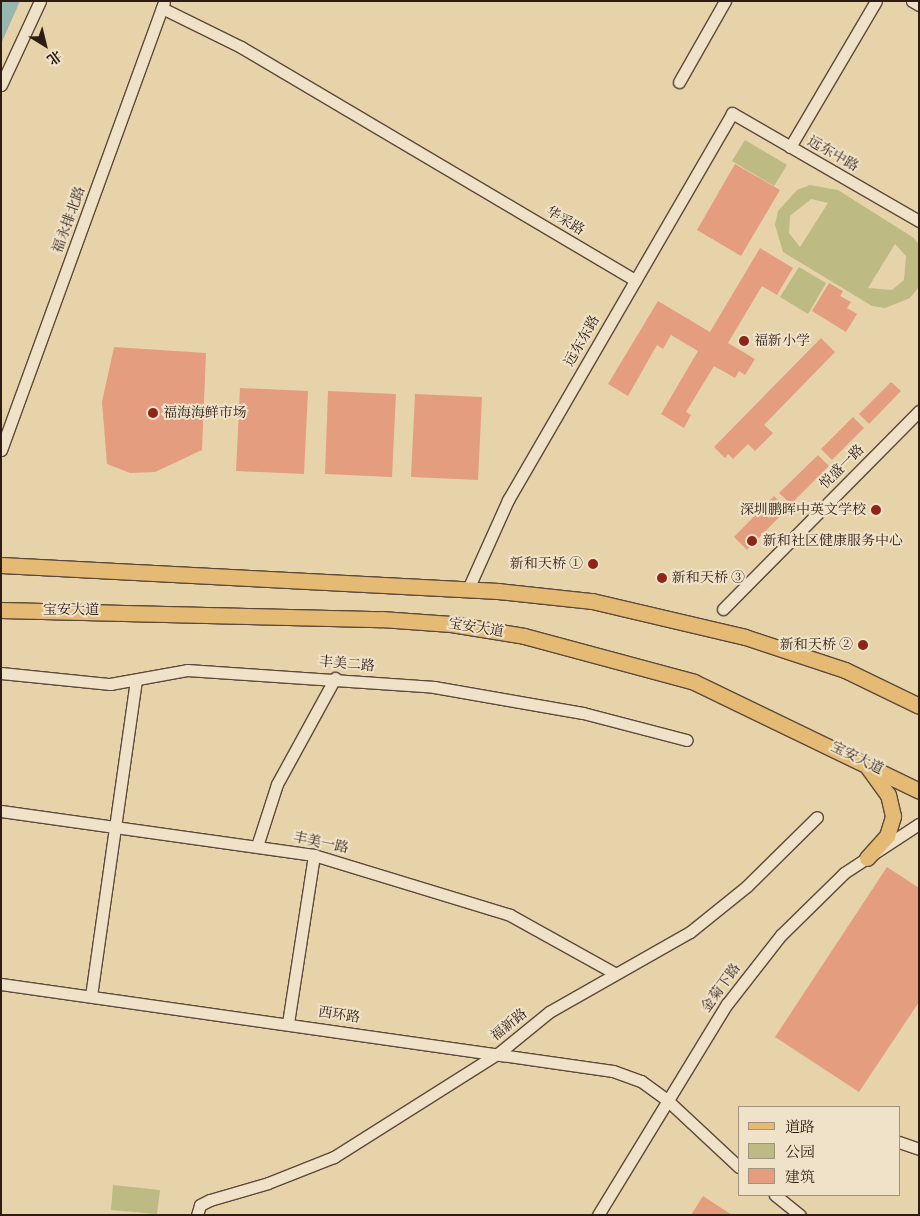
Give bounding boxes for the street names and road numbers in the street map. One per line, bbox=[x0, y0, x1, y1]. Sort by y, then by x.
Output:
street label: 远东中路 bbox=[805, 133, 861, 175]
street label: 福永排北路 bbox=[49, 184, 89, 256]
street label: 华采路 bbox=[543, 203, 587, 239]
street label: 远东东路 bbox=[561, 313, 603, 369]
street label: 悦盛一路 bbox=[816, 441, 868, 493]
street label: 宝安大道 bbox=[43, 602, 99, 618]
street label: 宝安大道 bbox=[447, 615, 505, 641]
street label: 丰美二路 bbox=[318, 653, 376, 675]
street label: 宝安大道 bbox=[828, 738, 886, 778]
street label: 丰美一路 bbox=[292, 829, 350, 857]
street label: 金菊下路 bbox=[698, 960, 744, 1016]
street label: 西环路 bbox=[317, 1004, 361, 1026]
street label: 福新路 bbox=[487, 1005, 531, 1045]

